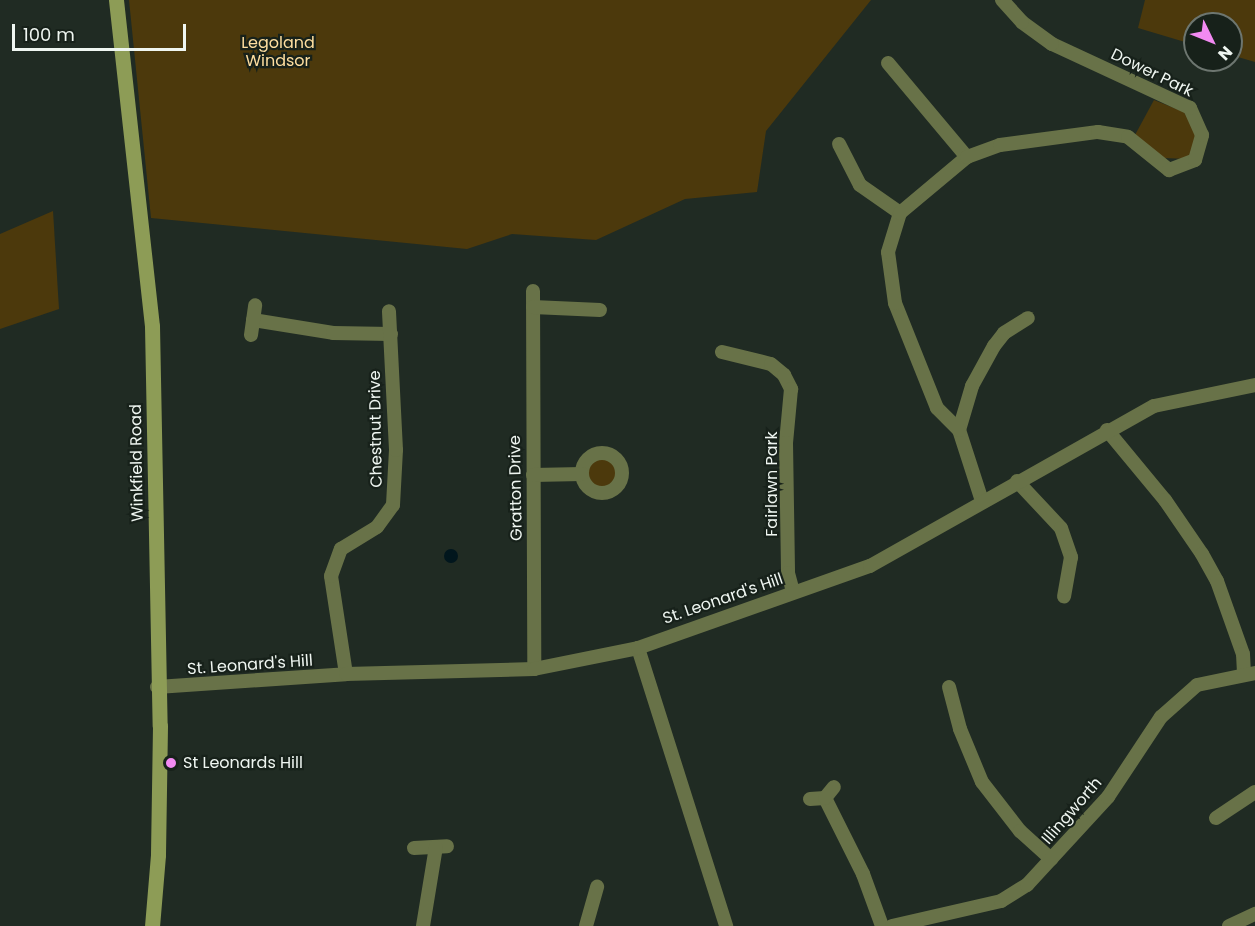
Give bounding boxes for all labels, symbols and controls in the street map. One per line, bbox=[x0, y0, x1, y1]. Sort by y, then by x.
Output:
scale bar bbox=[15, 12, 189, 50]
north arrow bbox=[1183, 12, 1243, 72]
text: 100 m bbox=[23, 22, 75, 47]
park label: Legoland Windsor bbox=[241, 33, 315, 71]
text: N bbox=[1213, 41, 1238, 65]
street label: Dower Park bbox=[1108, 45, 1196, 101]
street label: Chestnut Drive bbox=[365, 370, 387, 488]
street label: Winkfield Road bbox=[126, 404, 148, 522]
street label: Fairlawn Park bbox=[762, 431, 782, 537]
street label: Gratton Drive bbox=[505, 435, 527, 541]
street label: St. Leonard's Hill bbox=[660, 569, 786, 629]
street label: St. Leonard's Hill bbox=[187, 651, 313, 679]
place label: St Leonards Hill bbox=[183, 753, 303, 773]
marker: St Leonards Hill bbox=[164, 756, 178, 770]
street label: Illingworth bbox=[1038, 774, 1106, 848]

